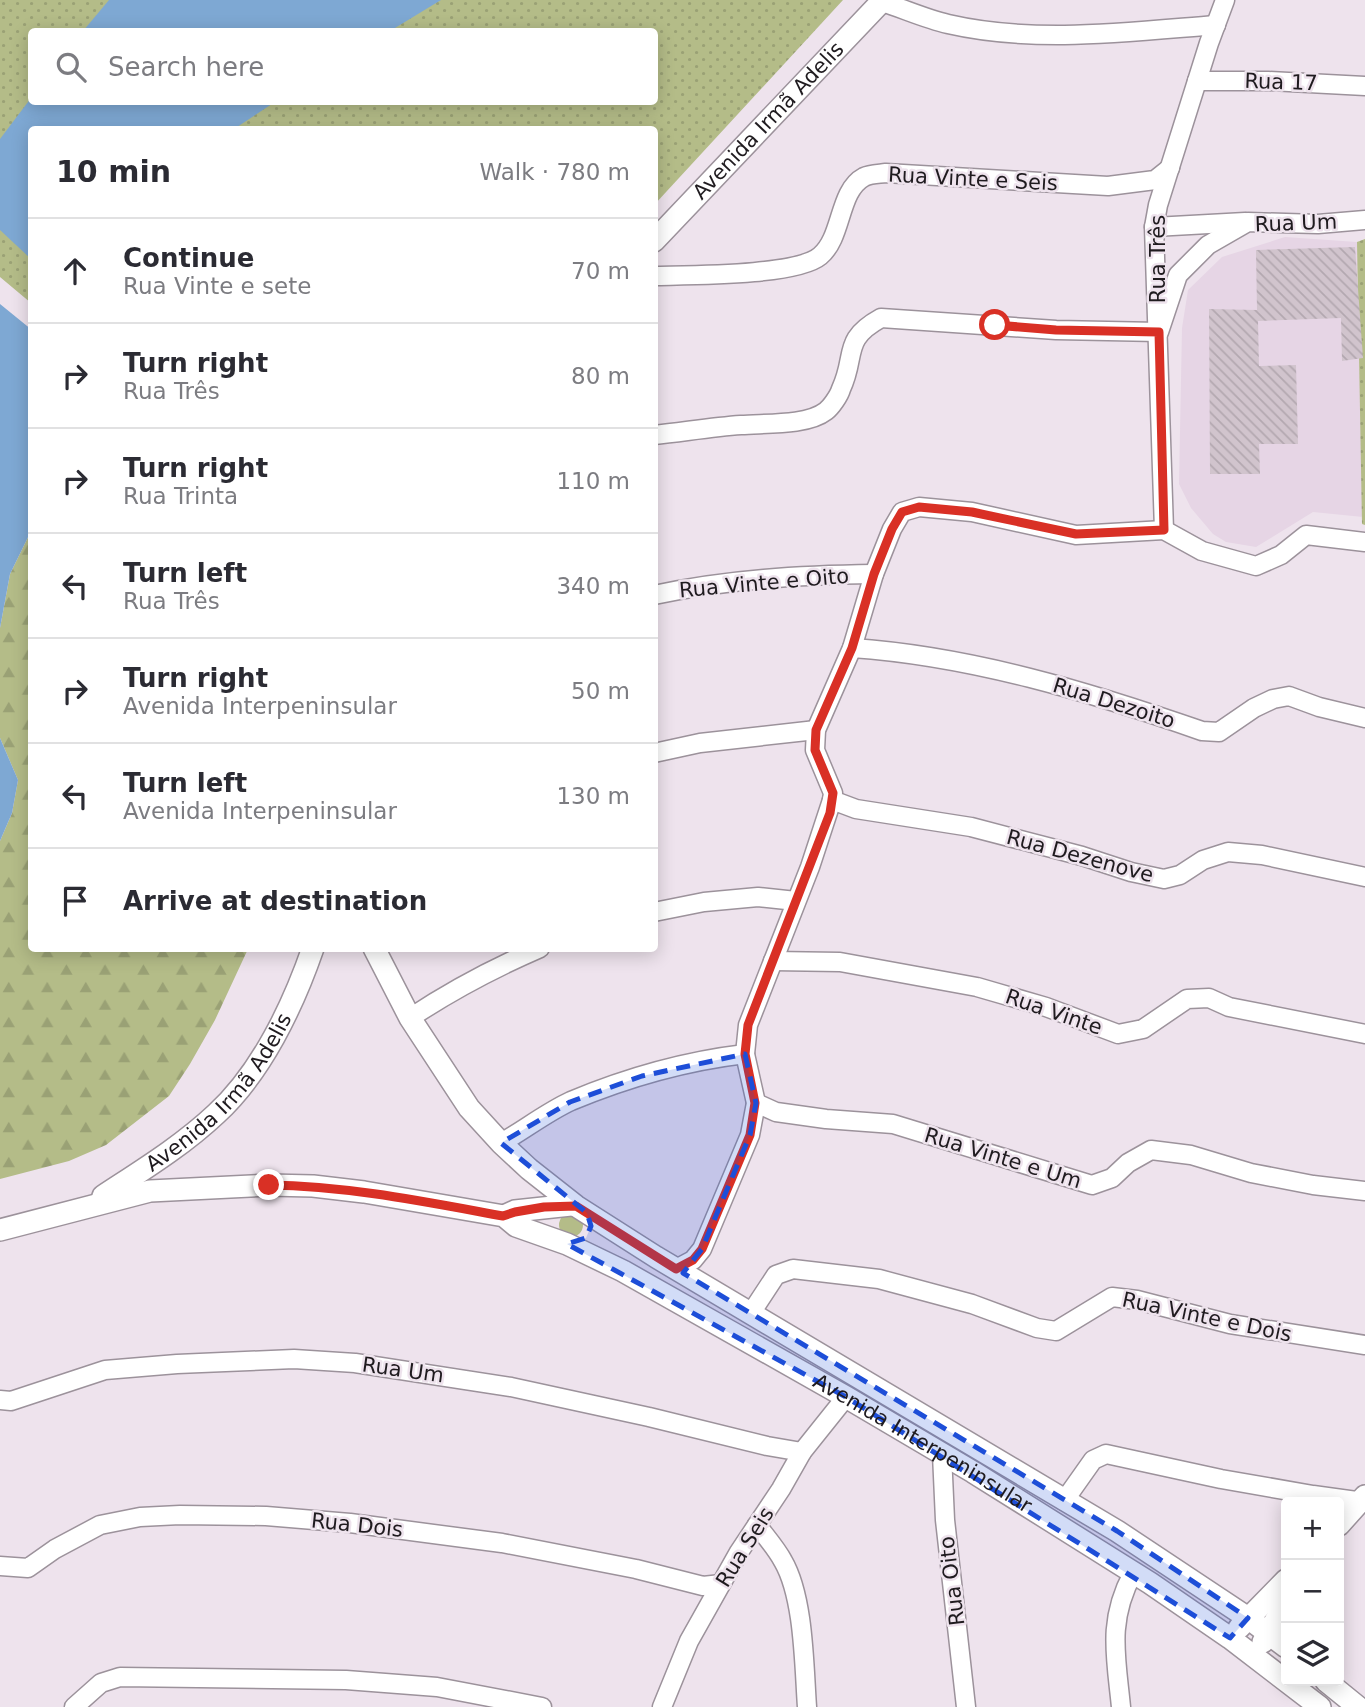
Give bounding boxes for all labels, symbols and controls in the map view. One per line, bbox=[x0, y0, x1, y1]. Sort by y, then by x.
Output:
search box bbox=[28, 28, 658, 105]
street label: Avenida Irmã Adelis bbox=[688, 37, 849, 204]
icon: search bbox=[52, 48, 90, 86]
text: Search here bbox=[108, 52, 264, 82]
street label: Rua 17 bbox=[1244, 69, 1318, 95]
text: 10 min bbox=[56, 154, 171, 189]
text: Walk · 780 m bbox=[479, 159, 630, 185]
street label: Rua Vinte e Seis bbox=[887, 163, 1059, 195]
street label: Rua Um bbox=[1254, 210, 1338, 236]
street label: Rua Três bbox=[1146, 215, 1170, 303]
text: Continue bbox=[123, 243, 254, 273]
icon: ahead bbox=[56, 252, 94, 290]
text: 70 m bbox=[571, 258, 630, 284]
text: Rua Vinte e sete bbox=[123, 273, 311, 299]
route start bbox=[979, 309, 1010, 340]
text: Turn right bbox=[123, 348, 268, 378]
icon: right bbox=[56, 357, 94, 395]
text: 80 m bbox=[571, 363, 630, 389]
text: Rua Três bbox=[123, 378, 220, 404]
text: Turn right bbox=[123, 453, 268, 483]
icon: right bbox=[56, 462, 94, 500]
text: 110 m bbox=[556, 468, 630, 494]
text: Rua Trinta bbox=[123, 483, 238, 509]
text: Turn left bbox=[123, 558, 247, 588]
street label: Rua Vinte e Oito bbox=[678, 564, 850, 602]
icon: left bbox=[56, 567, 94, 605]
text: 340 m bbox=[556, 573, 630, 599]
text: Rua Três bbox=[123, 588, 220, 614]
text: Turn right bbox=[123, 663, 268, 693]
icon: right bbox=[56, 672, 94, 710]
street label: Rua Dezoito bbox=[1050, 673, 1178, 733]
text: 50 m bbox=[571, 678, 630, 704]
text: Avenida Interpeninsular bbox=[123, 693, 397, 719]
text: Turn left bbox=[123, 768, 247, 798]
icon: left bbox=[56, 777, 94, 815]
text: 130 m bbox=[556, 783, 630, 809]
text: Avenida Interpeninsular bbox=[123, 798, 397, 824]
street label: Rua Dezenove bbox=[1004, 825, 1156, 887]
icon: arrive bbox=[56, 882, 94, 920]
text: Arrive at destination bbox=[123, 886, 427, 916]
street label: Rua Vinte bbox=[1002, 984, 1106, 1040]
street label: Avenida Irmã Adelis bbox=[141, 1009, 296, 1176]
street label: Rua Vinte e Um bbox=[922, 1123, 1084, 1193]
route end bbox=[253, 1169, 284, 1200]
street label: Rua Vinte e Dois bbox=[1120, 1287, 1294, 1347]
street label: Rua Um bbox=[361, 1352, 445, 1388]
street label: Avenida Interpeninsular bbox=[809, 1369, 1037, 1518]
map controls bbox=[1281, 1497, 1344, 1686]
button: + bbox=[1281, 1497, 1344, 1560]
street label: Rua Seis bbox=[711, 1503, 779, 1591]
street label: Rua Dois bbox=[310, 1508, 404, 1542]
street label: Rua Oito bbox=[935, 1535, 969, 1627]
button: − bbox=[1281, 1560, 1344, 1623]
button: layers bbox=[1281, 1623, 1344, 1686]

